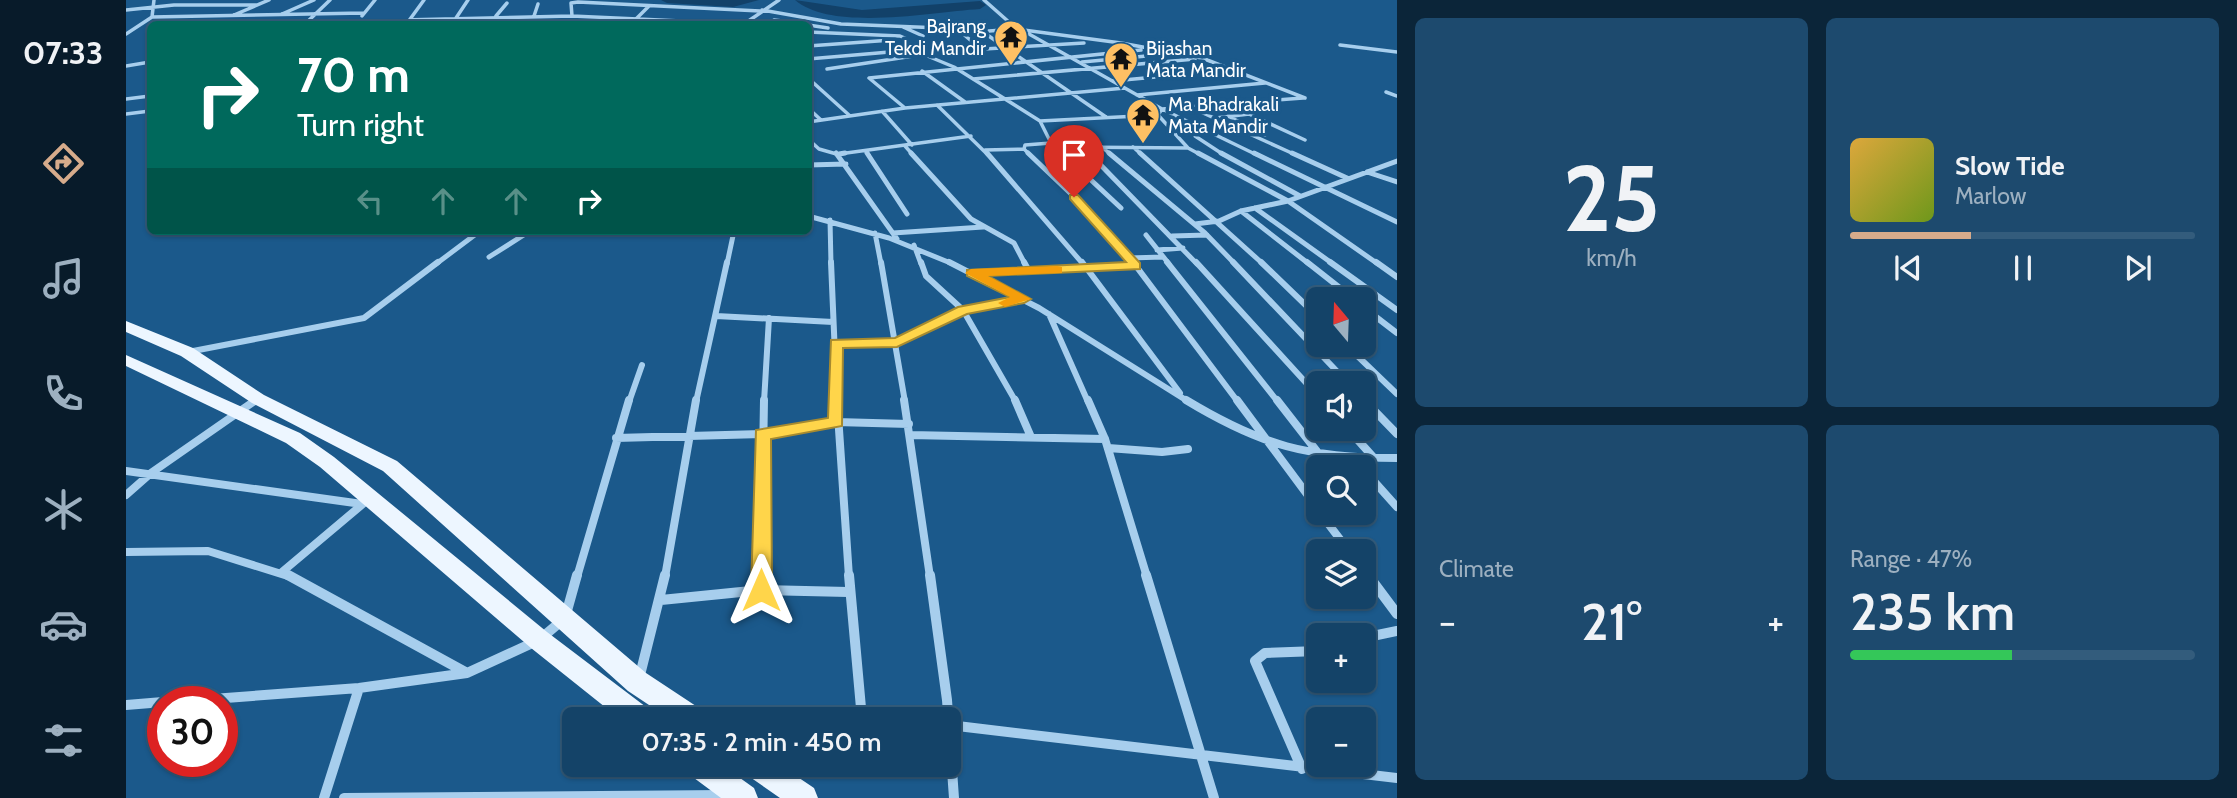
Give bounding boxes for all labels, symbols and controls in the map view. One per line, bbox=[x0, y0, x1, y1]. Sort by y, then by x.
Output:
place label: Bajrang Tekdi Mandir bbox=[885, 15, 987, 60]
temple icon: Bajrang Tekdi Mandir bbox=[992, 18, 1030, 67]
text: 07:33 bbox=[23, 33, 103, 72]
place label: Bijashan Mata Mandir bbox=[1146, 37, 1246, 82]
temple icon: Bijashan Mata Mandir bbox=[1102, 40, 1140, 89]
text: 70 m bbox=[297, 45, 410, 104]
icon: right bbox=[182, 49, 273, 140]
place label: Ma Bhadrakali Mata Mandir bbox=[1168, 93, 1279, 138]
temple icon: Ma Bhadrakali Mata Mandir bbox=[1124, 96, 1162, 145]
text: Turn right bbox=[297, 105, 424, 144]
pin bbox=[1044, 125, 1104, 197]
icon: arrive bbox=[1055, 136, 1093, 174]
icon: directions bbox=[39, 139, 88, 188]
text: 25 bbox=[1563, 143, 1660, 254]
text: Slow Tide bbox=[1955, 150, 2065, 182]
icon: left bbox=[351, 182, 389, 220]
icon: ahead bbox=[424, 182, 462, 220]
icon: ahead bbox=[497, 182, 535, 220]
icon: right bbox=[570, 182, 608, 220]
text: Marlow bbox=[1955, 182, 2026, 210]
text: km/h bbox=[1586, 244, 1637, 272]
icon: previous bbox=[1889, 249, 1927, 287]
icon: pause bbox=[2004, 249, 2042, 287]
icon: next bbox=[2119, 249, 2157, 287]
icon: music bbox=[39, 254, 88, 303]
north arrow bbox=[1306, 287, 1376, 357]
map controls bbox=[1306, 287, 1376, 777]
icon: phone bbox=[39, 369, 88, 418]
button: sound bbox=[1306, 371, 1376, 441]
button: search bbox=[1306, 455, 1376, 525]
icon: climate bbox=[39, 485, 88, 534]
button: layers bbox=[1306, 539, 1376, 609]
text: Range · 47% bbox=[1850, 545, 1972, 573]
position arrow bbox=[724, 553, 798, 627]
text: Climate bbox=[1439, 555, 1514, 583]
text: 235 km bbox=[1850, 580, 2015, 643]
text: 21° bbox=[1581, 590, 1642, 653]
text: − bbox=[1439, 598, 1456, 645]
text: + bbox=[1767, 598, 1784, 645]
icon: car bbox=[39, 600, 88, 649]
button: + bbox=[1306, 623, 1376, 693]
speed limit sign: 30 bbox=[147, 686, 238, 777]
button: − bbox=[1306, 707, 1376, 777]
icon: filters bbox=[39, 716, 88, 765]
text: 07:35 · 2 min · 450 m bbox=[642, 726, 881, 758]

